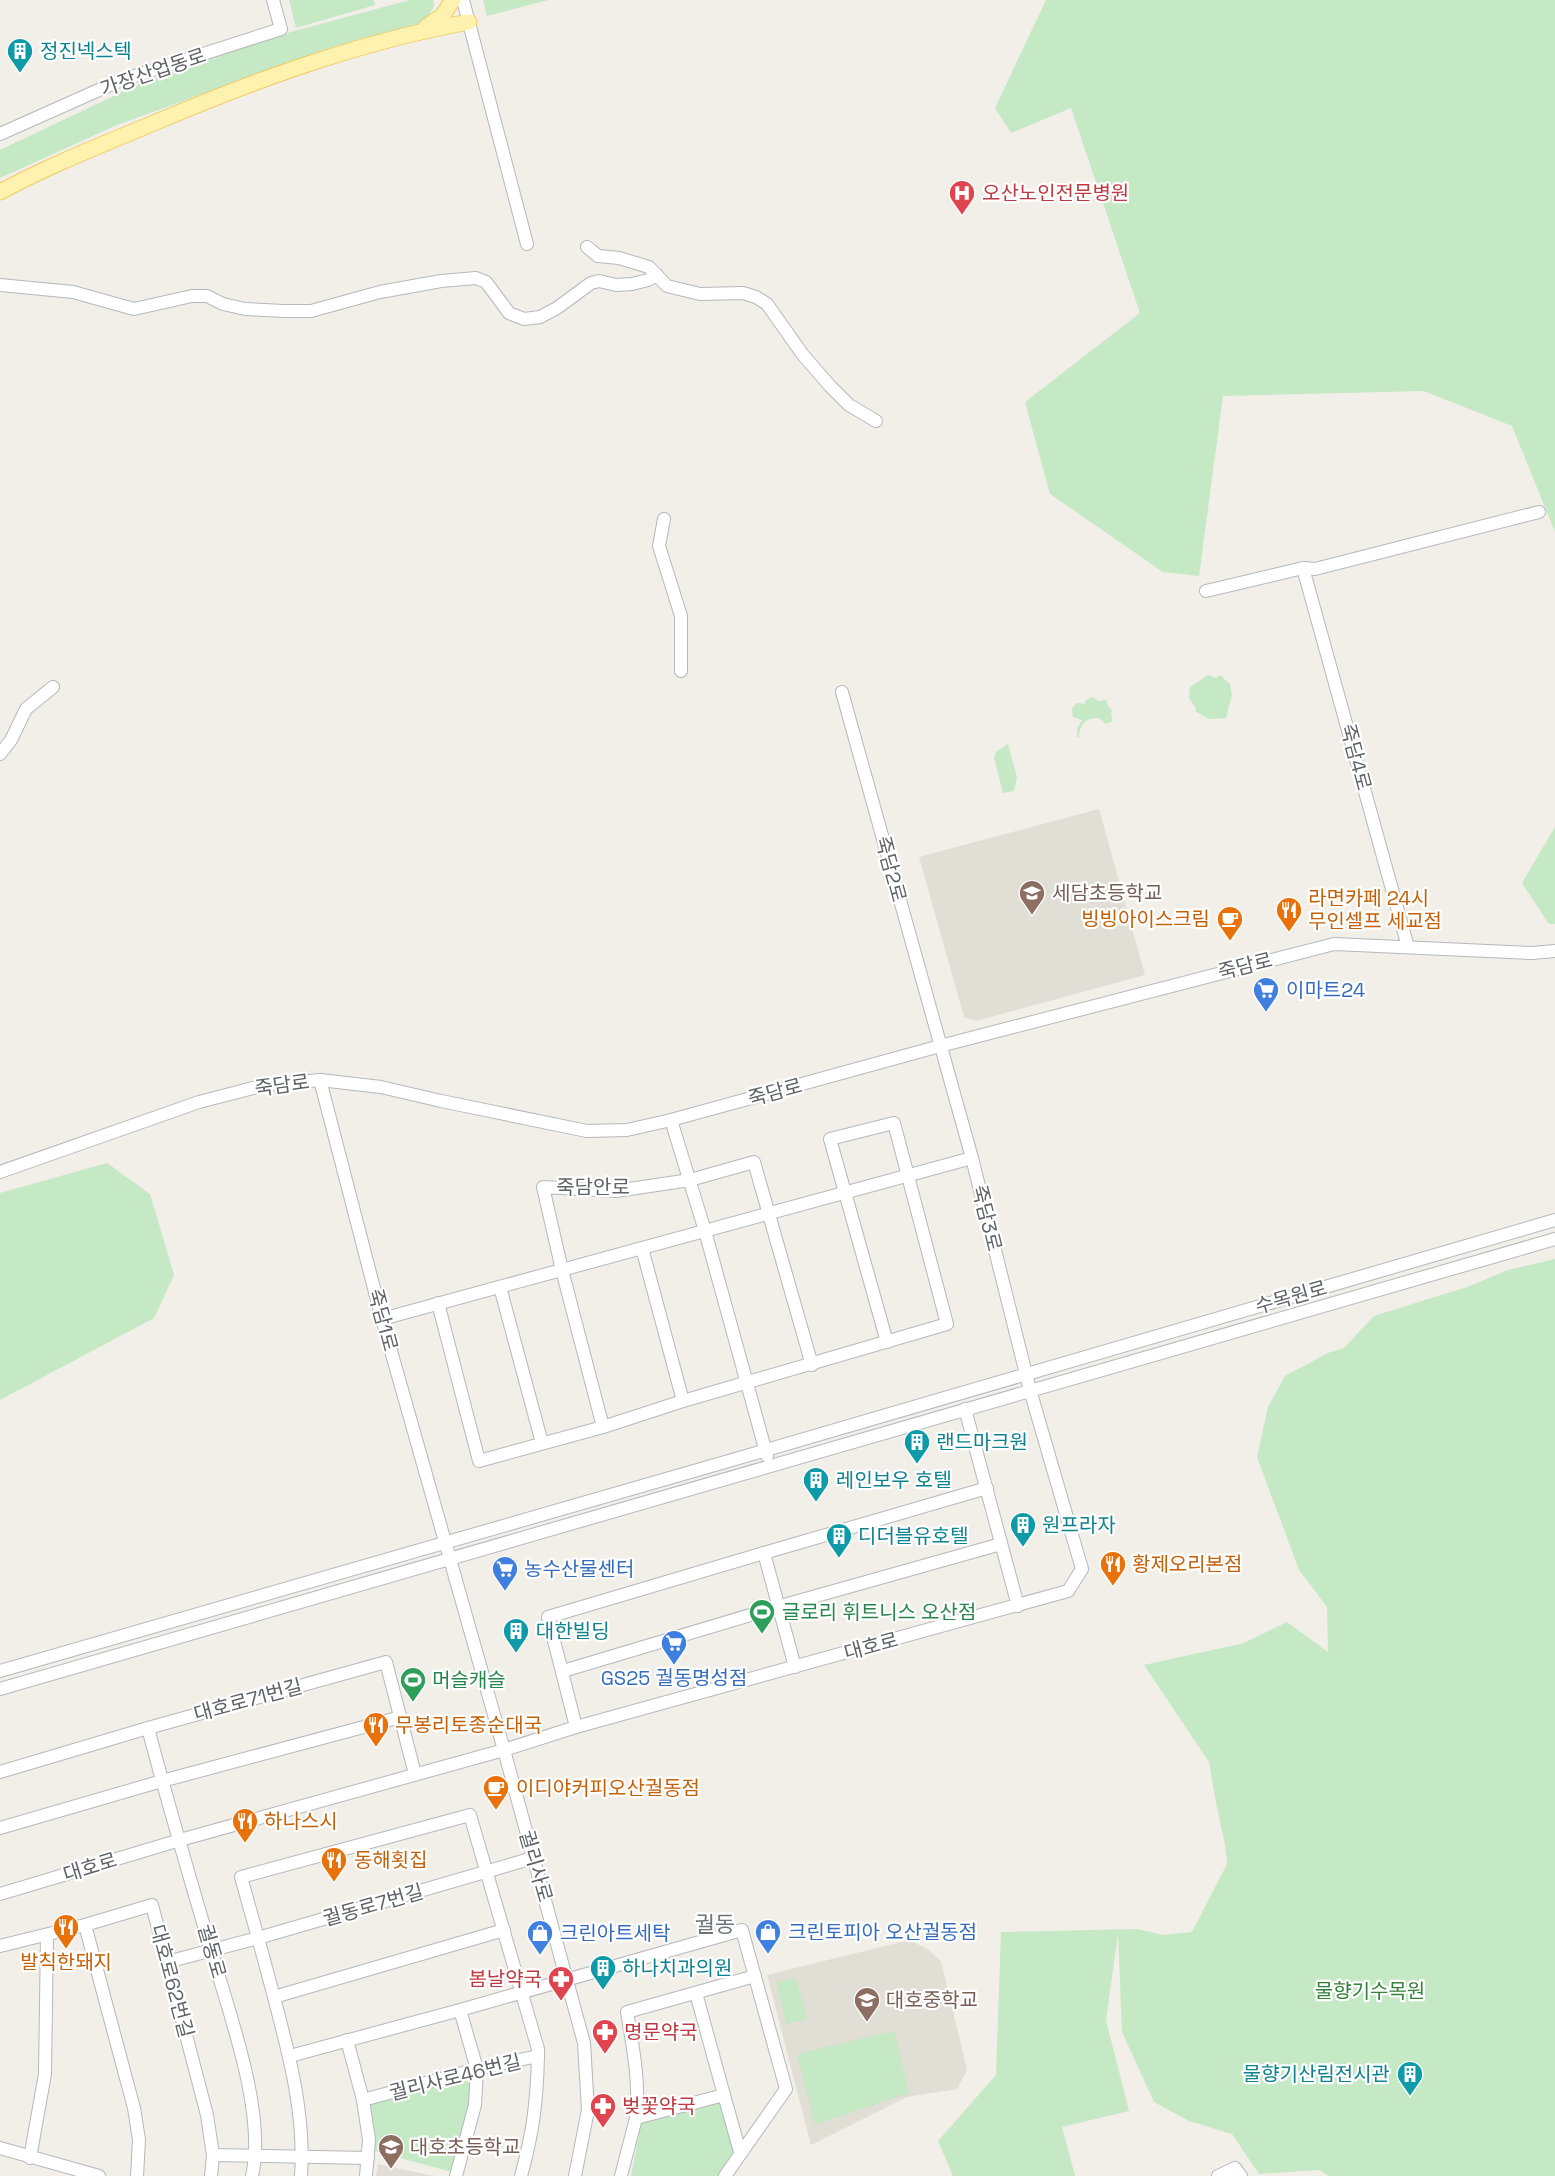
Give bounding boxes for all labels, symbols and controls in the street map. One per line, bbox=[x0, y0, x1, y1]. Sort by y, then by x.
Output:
building icon: 정진넥스텍 bbox=[5, 36, 35, 74]
place label: 정진넥스텍 bbox=[40, 38, 132, 64]
street label: 가장산업동로 bbox=[97, 42, 209, 102]
hospital icon: 오산노인전문병원 bbox=[947, 178, 977, 216]
place label: 오산노인전문병원 bbox=[982, 180, 1129, 206]
street label: 죽담4로 bbox=[1335, 721, 1377, 793]
street label: 죽담2로 bbox=[870, 833, 912, 905]
school or university icon: 세담초등학교 bbox=[1017, 878, 1047, 916]
place label: 세담초등학교 bbox=[1052, 880, 1162, 906]
place label: 라면카페 24시 무인셀프 세교점 bbox=[1308, 885, 1442, 934]
restaurant icon: 라면카페 24시 무인셀프 세교점 bbox=[1274, 895, 1304, 933]
cafe icon: 빙빙아이스크림 bbox=[1215, 904, 1245, 942]
place label: 빙빙아이스크림 bbox=[1081, 906, 1210, 932]
street label: 죽담로 bbox=[1215, 947, 1275, 985]
supermarket icon: 이마트24 bbox=[1251, 975, 1281, 1013]
place label: 이마트24 bbox=[1286, 977, 1365, 1003]
street label: 죽담로 bbox=[253, 1068, 311, 1102]
street label: 죽담로 bbox=[745, 1072, 805, 1112]
street label: 죽담안로 bbox=[556, 1174, 630, 1200]
street label: 죽담3로 bbox=[966, 1182, 1008, 1254]
street label: 수목원로 bbox=[1252, 1274, 1330, 1320]
street label: 죽담1로 bbox=[362, 1286, 404, 1354]
building icon: 랜드마크원 bbox=[902, 1427, 932, 1465]
place label: 랜드마크원 bbox=[936, 1429, 1028, 1455]
building icon: 레인보우 호텔 bbox=[801, 1465, 831, 1503]
place label: 레인보우 호텔 bbox=[836, 1467, 952, 1493]
building icon: 원프라자 bbox=[1008, 1510, 1038, 1548]
place label: 원프라자 bbox=[1042, 1512, 1116, 1538]
building icon: 디더블유호텔 bbox=[824, 1521, 854, 1559]
place label: 디더블유호텔 bbox=[858, 1523, 968, 1549]
restaurant icon: 황제오리본점 bbox=[1098, 1549, 1128, 1587]
place label: 황제오리본점 bbox=[1132, 1551, 1242, 1577]
supermarket icon: 농수산물센터 bbox=[490, 1554, 520, 1592]
place label: 농수산물센터 bbox=[524, 1556, 634, 1582]
sports icon: 글로리 휘트니스 오산점 bbox=[747, 1597, 777, 1635]
place label: 글로리 휘트니스 오산점 bbox=[782, 1599, 976, 1625]
building icon: 대한빌딩 bbox=[501, 1616, 531, 1654]
place label: 대한빌딩 bbox=[536, 1618, 610, 1644]
street label: 대호로 bbox=[841, 1626, 901, 1666]
supermarket icon: GS25 궐동명성점 bbox=[659, 1628, 689, 1666]
sports icon: 머슬캐슬 bbox=[398, 1665, 428, 1703]
place label: GS25 궐동명성점 bbox=[601, 1665, 747, 1691]
place label: 머슬캐슬 bbox=[432, 1667, 506, 1693]
street label: 대호로71번길 bbox=[191, 1673, 305, 1727]
restaurant icon: 무봉리토종순대국 bbox=[361, 1710, 391, 1748]
place label: 무봉리토종순대국 bbox=[395, 1712, 542, 1738]
cafe icon: 이디야커피오산궐동점 bbox=[481, 1773, 511, 1811]
place label: 이디야커피오산궐동점 bbox=[516, 1775, 700, 1801]
restaurant icon: 하나스시 bbox=[230, 1806, 260, 1844]
place label: 하나스시 bbox=[264, 1808, 338, 1834]
street label: 궐리사로 bbox=[513, 1827, 559, 1905]
restaurant icon: 동해횟집 bbox=[319, 1845, 349, 1883]
street label: 대호로 bbox=[60, 1846, 120, 1888]
place label: 동해횟집 bbox=[354, 1847, 428, 1873]
street label: 궐동로7번길 bbox=[320, 1878, 426, 1932]
district label: 궐동 bbox=[695, 1910, 735, 1938]
restaurant icon: 발칙한돼지 bbox=[51, 1912, 81, 1950]
shop icon: 크린토피아 오산궐동점 bbox=[753, 1917, 783, 1955]
shop icon: 크린아트세탁 bbox=[525, 1918, 555, 1956]
place label: 크린토피아 오산궐동점 bbox=[788, 1919, 977, 1945]
place label: 크린아트세탁 bbox=[560, 1920, 670, 1946]
street label: 대호로62번길 bbox=[144, 1921, 200, 2041]
street label: 궐동로 bbox=[192, 1921, 232, 1981]
place label: 발칙한돼지 bbox=[20, 1949, 112, 1975]
building icon: 하나치과의원 bbox=[588, 1953, 618, 1991]
place label: 하나치과의원 bbox=[622, 1955, 732, 1981]
pharmacy icon: 봄날약국 bbox=[546, 1964, 576, 2002]
place label: 봄날약국 bbox=[468, 1966, 542, 1992]
park label: 물향기수목원 bbox=[1315, 1978, 1425, 2004]
school or university icon: 대호중학교 bbox=[852, 1985, 882, 2023]
place label: 대호중학교 bbox=[886, 1987, 978, 2013]
pharmacy icon: 명문약국 bbox=[590, 2017, 620, 2055]
place label: 명문약국 bbox=[624, 2019, 698, 2045]
street label: 궐리사로46번길 bbox=[386, 2048, 524, 2106]
building icon: 물향기산림전시관 bbox=[1395, 2059, 1425, 2097]
place label: 물향기산림전시관 bbox=[1243, 2061, 1390, 2087]
pharmacy icon: 벚꽃약국 bbox=[588, 2091, 618, 2129]
place label: 벚꽃약국 bbox=[622, 2093, 696, 2119]
school or university icon: 대호초등학교 bbox=[376, 2132, 406, 2170]
place label: 대호초등학교 bbox=[410, 2134, 520, 2160]

